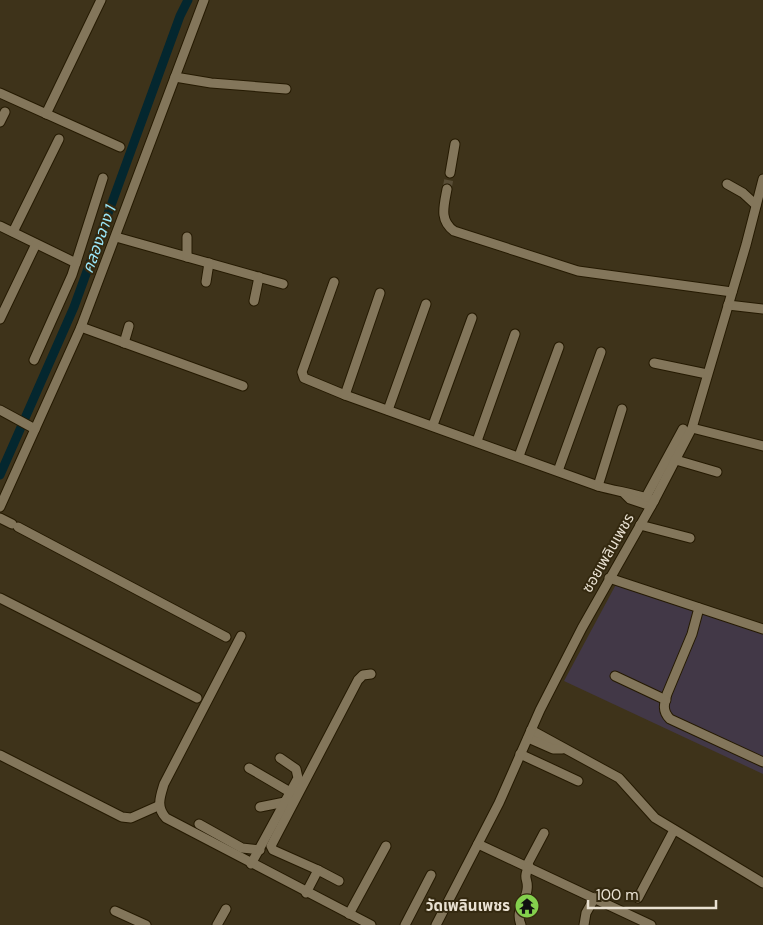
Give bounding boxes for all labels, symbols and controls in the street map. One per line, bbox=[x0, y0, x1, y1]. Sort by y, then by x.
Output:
water label: คลองฉาง 1 bbox=[77, 201, 121, 276]
street label: ซอยเพลินเพชร bbox=[577, 510, 639, 596]
scale bar bbox=[588, 878, 716, 910]
text: 100 m bbox=[596, 885, 639, 905]
temple icon: วัดเพลินเพชร bbox=[514, 893, 540, 919]
place label: วัดเพลินเพชร bbox=[426, 896, 510, 916]

